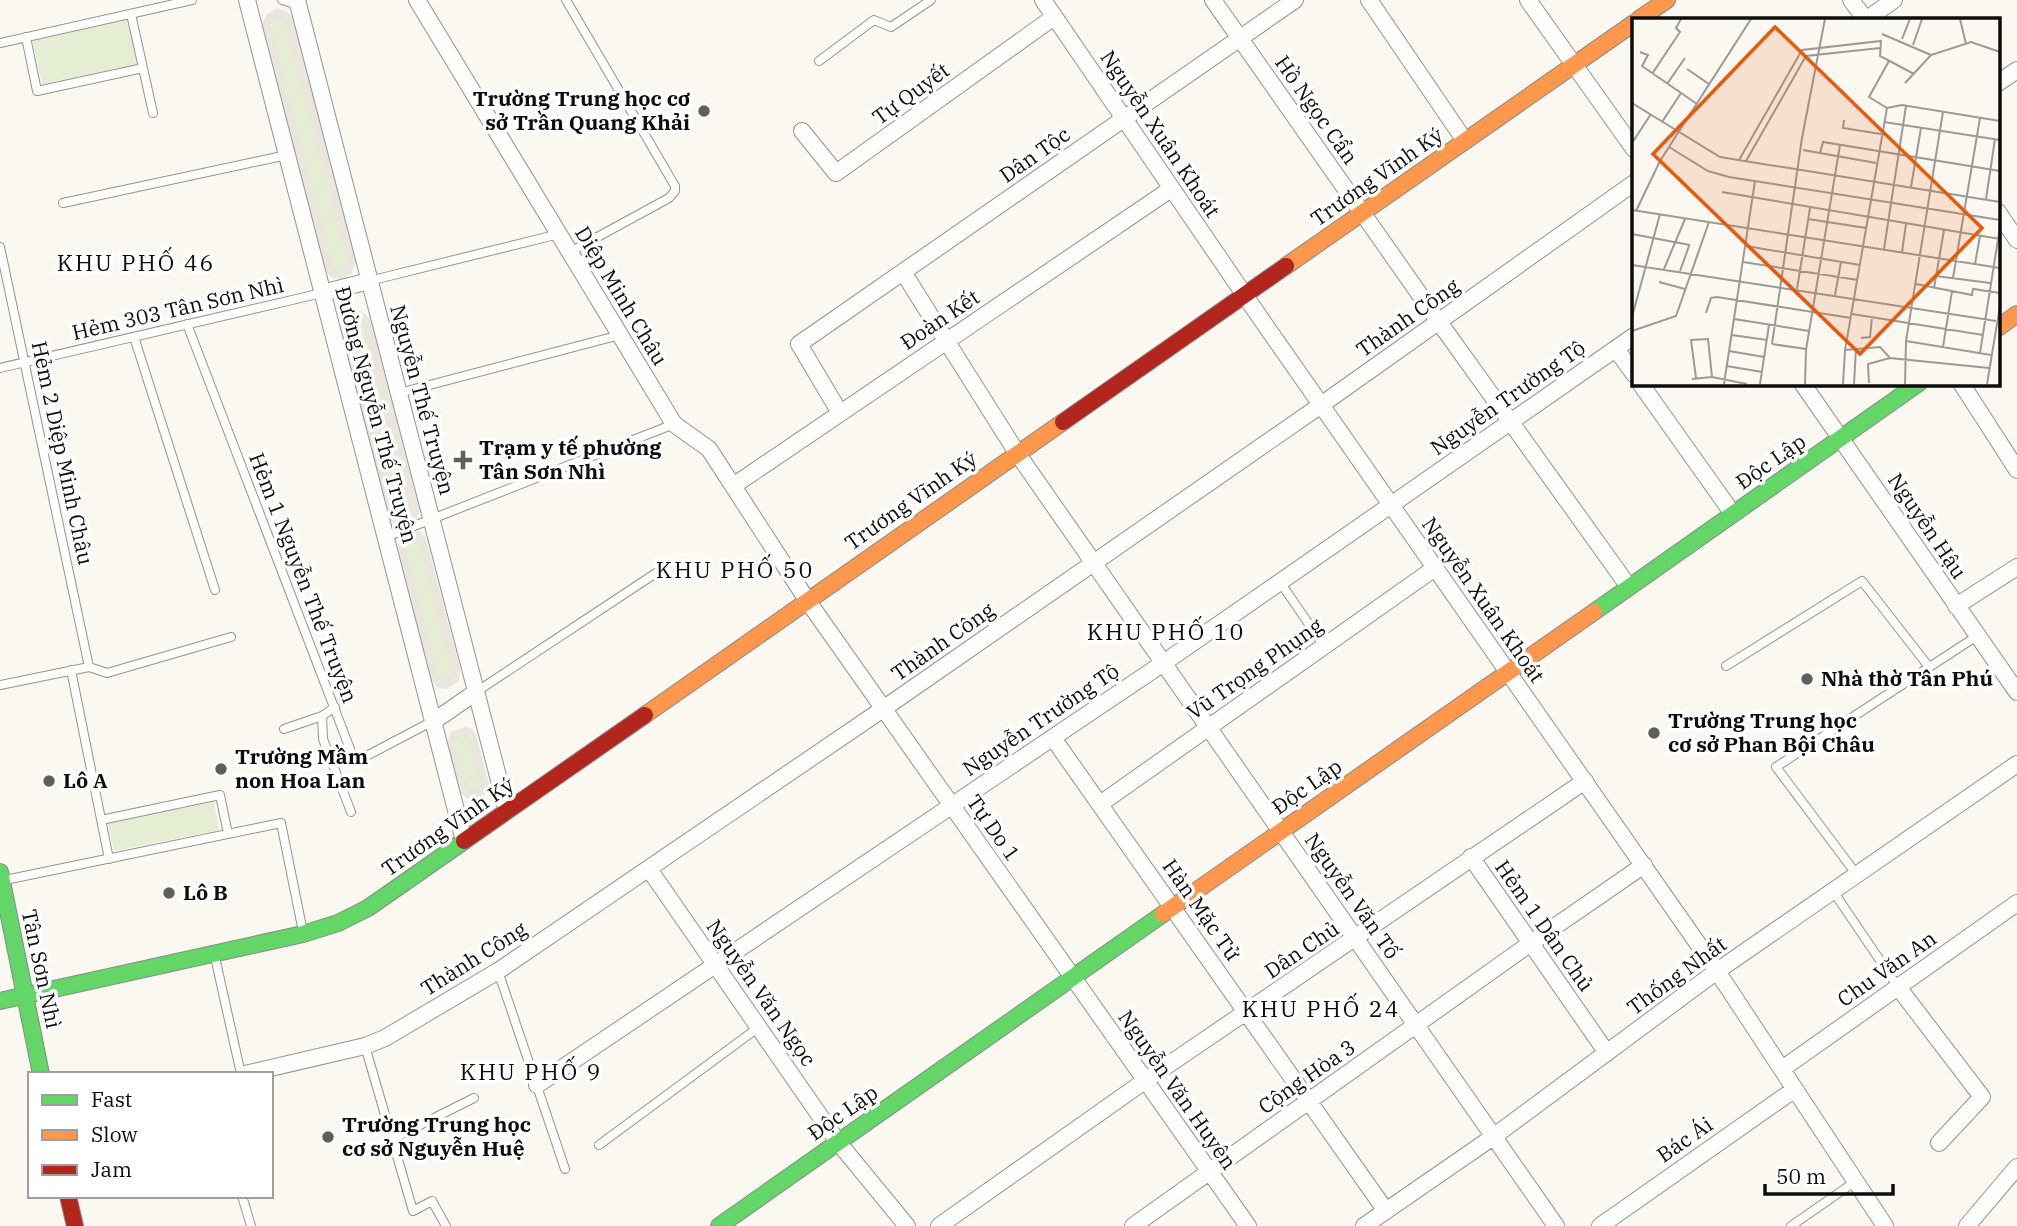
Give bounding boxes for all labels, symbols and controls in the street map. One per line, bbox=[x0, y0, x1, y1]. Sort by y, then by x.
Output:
inset map bbox=[1632, 18, 2000, 385]
street label: Nguyễn Xuân Khoát bbox=[1094, 44, 1227, 223]
street label: Hồ Ngọc Cẩn bbox=[1269, 50, 1365, 169]
street label: Tự Quyết bbox=[866, 56, 955, 131]
place label: Trường Trung học cơ sở Trần Quang Khải bbox=[473, 84, 691, 136]
marker: Trường Trung học cơ sở Trần Quang Khải bbox=[696, 103, 712, 119]
street label: Dân Tộc bbox=[994, 120, 1075, 189]
street label: Trương Vĩnh Ký bbox=[1305, 120, 1449, 232]
street label: Diệp Minh Châu bbox=[569, 221, 675, 370]
district label: KHU PHỐ 46 bbox=[57, 246, 215, 277]
street label: Hẻm 303 Tân Sơn Nhì bbox=[69, 270, 286, 346]
street label: Thành Công bbox=[1350, 271, 1465, 363]
street label: Đường Nguyễn Thế Truyện bbox=[329, 283, 425, 546]
street label: Đoàn Kết bbox=[894, 283, 984, 356]
street label: Nguyễn Thế Truyện bbox=[384, 302, 462, 498]
street label: Nguyễn Trường Tộ bbox=[1424, 333, 1591, 461]
street label: Hẻm 2 Diệp Minh Châu bbox=[26, 338, 100, 567]
street label: Độc Lập bbox=[1730, 427, 1811, 495]
place label: Trạm y tế phường Tân Sơn Nhì bbox=[479, 433, 662, 485]
street label: Trương Vĩnh Ký bbox=[839, 444, 983, 556]
street label: Hẻm 1 Nguyễn Thế Truyện bbox=[243, 449, 365, 707]
marker: Trạm y tế phường Tân Sơn Nhì bbox=[453, 450, 473, 470]
street label: Nguyễn Hậu bbox=[1882, 467, 1974, 584]
street label: Nguyễn Xuân Khoát bbox=[1416, 511, 1552, 688]
district label: KHU PHỐ 50 bbox=[656, 553, 814, 584]
street label: Thành Công bbox=[885, 595, 1000, 687]
street label: Vũ Trọng Phụng bbox=[1181, 611, 1328, 725]
district label: KHU PHỐ 10 bbox=[1087, 615, 1245, 646]
street label: Nguyễn Trường Tộ bbox=[957, 656, 1124, 782]
place label: Nhà thờ Tân Phú bbox=[1821, 664, 1993, 692]
marker: Nhà thờ Tân Phú bbox=[1799, 671, 1815, 687]
place label: Trường Trung học cơ sở Phan Bội Châu bbox=[1668, 706, 1875, 758]
marker: Trường Trung học cơ sở Phan Bội Châu bbox=[1646, 725, 1662, 741]
place label: Trường Mầm non Hoa Lan bbox=[235, 742, 368, 794]
street label: Độc Lập bbox=[1266, 752, 1347, 820]
marker: Trường Mầm non Hoa Lan bbox=[213, 761, 229, 777]
place label: Lô A bbox=[63, 766, 108, 794]
street label: Trương Vĩnh Ký bbox=[376, 770, 520, 882]
marker: Lô A bbox=[41, 773, 57, 789]
street label: Tự Do 1 bbox=[961, 789, 1027, 866]
street label: Nguyễn Văn Tố bbox=[1299, 827, 1407, 964]
street label: Hàn Mặc Tử bbox=[1157, 853, 1247, 966]
street label: Hẻm 1 Dân Chủ bbox=[1489, 854, 1601, 997]
place label: Lô B bbox=[183, 878, 228, 906]
marker: Lô B bbox=[161, 885, 177, 901]
street label: Tân Sơn Nhì bbox=[16, 907, 68, 1031]
street label: Nguyễn Văn Ngọc bbox=[701, 913, 823, 1072]
street label: Thành Công bbox=[415, 914, 532, 1002]
street label: Dân Chủ bbox=[1259, 914, 1344, 984]
street label: Chu Văn An bbox=[1831, 924, 1941, 1013]
street label: Thống Nhất bbox=[1621, 930, 1732, 1021]
district label: KHU PHỐ 24 bbox=[1242, 992, 1400, 1023]
street label: Nguyễn Văn Huyên bbox=[1112, 1004, 1243, 1175]
street label: Cộng Hòa 3 bbox=[1252, 1032, 1361, 1120]
district label: KHU PHỐ 9 bbox=[460, 1055, 602, 1086]
legend bbox=[28, 1072, 273, 1198]
street label: Độc Lập bbox=[802, 1078, 883, 1146]
text: Fast bbox=[91, 1085, 132, 1113]
place label: Trường Trung học cơ sở Nguyễn Huệ bbox=[342, 1110, 531, 1162]
street label: Bác Ái bbox=[1651, 1110, 1718, 1169]
text: Slow bbox=[91, 1120, 138, 1148]
marker: Trường Trung học cơ sở Nguyễn Huệ bbox=[320, 1129, 336, 1145]
scale bar bbox=[1765, 1152, 1893, 1196]
text: Jam bbox=[91, 1155, 132, 1183]
text: 50 m bbox=[1776, 1162, 1826, 1190]

